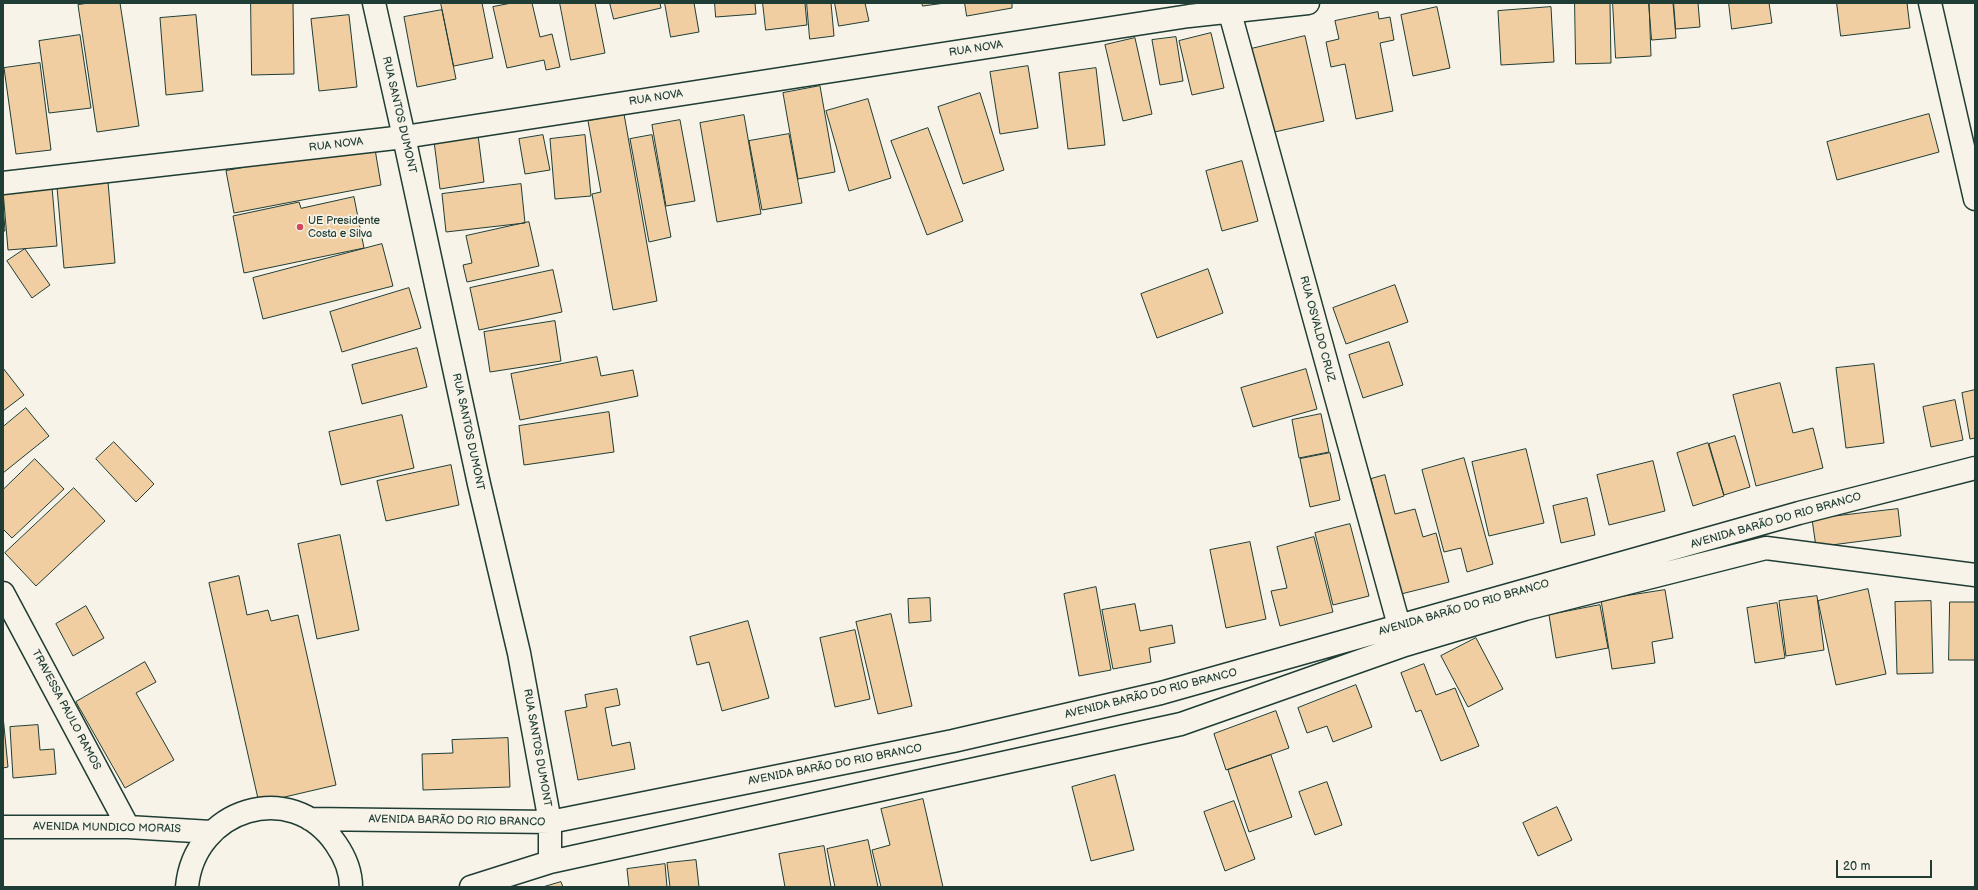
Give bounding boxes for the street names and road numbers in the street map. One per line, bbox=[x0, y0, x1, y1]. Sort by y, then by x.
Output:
street label: RUA NOVA bbox=[948, 38, 1004, 60]
street label: RUA SANTOS DUMONT bbox=[379, 55, 419, 175]
street label: RUA NOVA bbox=[628, 87, 684, 109]
street label: RUA NOVA bbox=[308, 135, 364, 155]
street label: RUA OSVALDO CRUZ bbox=[1297, 275, 1337, 383]
street label: RUA SANTOS DUMONT bbox=[449, 372, 487, 492]
street label: AVENIDA BARÃO DO RIO BRANCO bbox=[1689, 490, 1863, 552]
street label: AVENIDA BARÃO DO RIO BRANCO bbox=[1377, 577, 1551, 639]
street label: TRAVESSA PAULO RAMOS bbox=[29, 648, 103, 772]
street label: AVENIDA BARÃO DO RIO BRANCO bbox=[1064, 666, 1238, 722]
street label: RUA SANTOS DUMONT bbox=[520, 688, 554, 808]
street label: AVENIDA BARÃO DO RIO BRANCO bbox=[747, 742, 923, 788]
street label: AVENIDA BARÃO DO RIO BRANCO bbox=[368, 813, 546, 829]
street label: AVENIDA MUNDICO MORAIS bbox=[33, 820, 181, 836]

